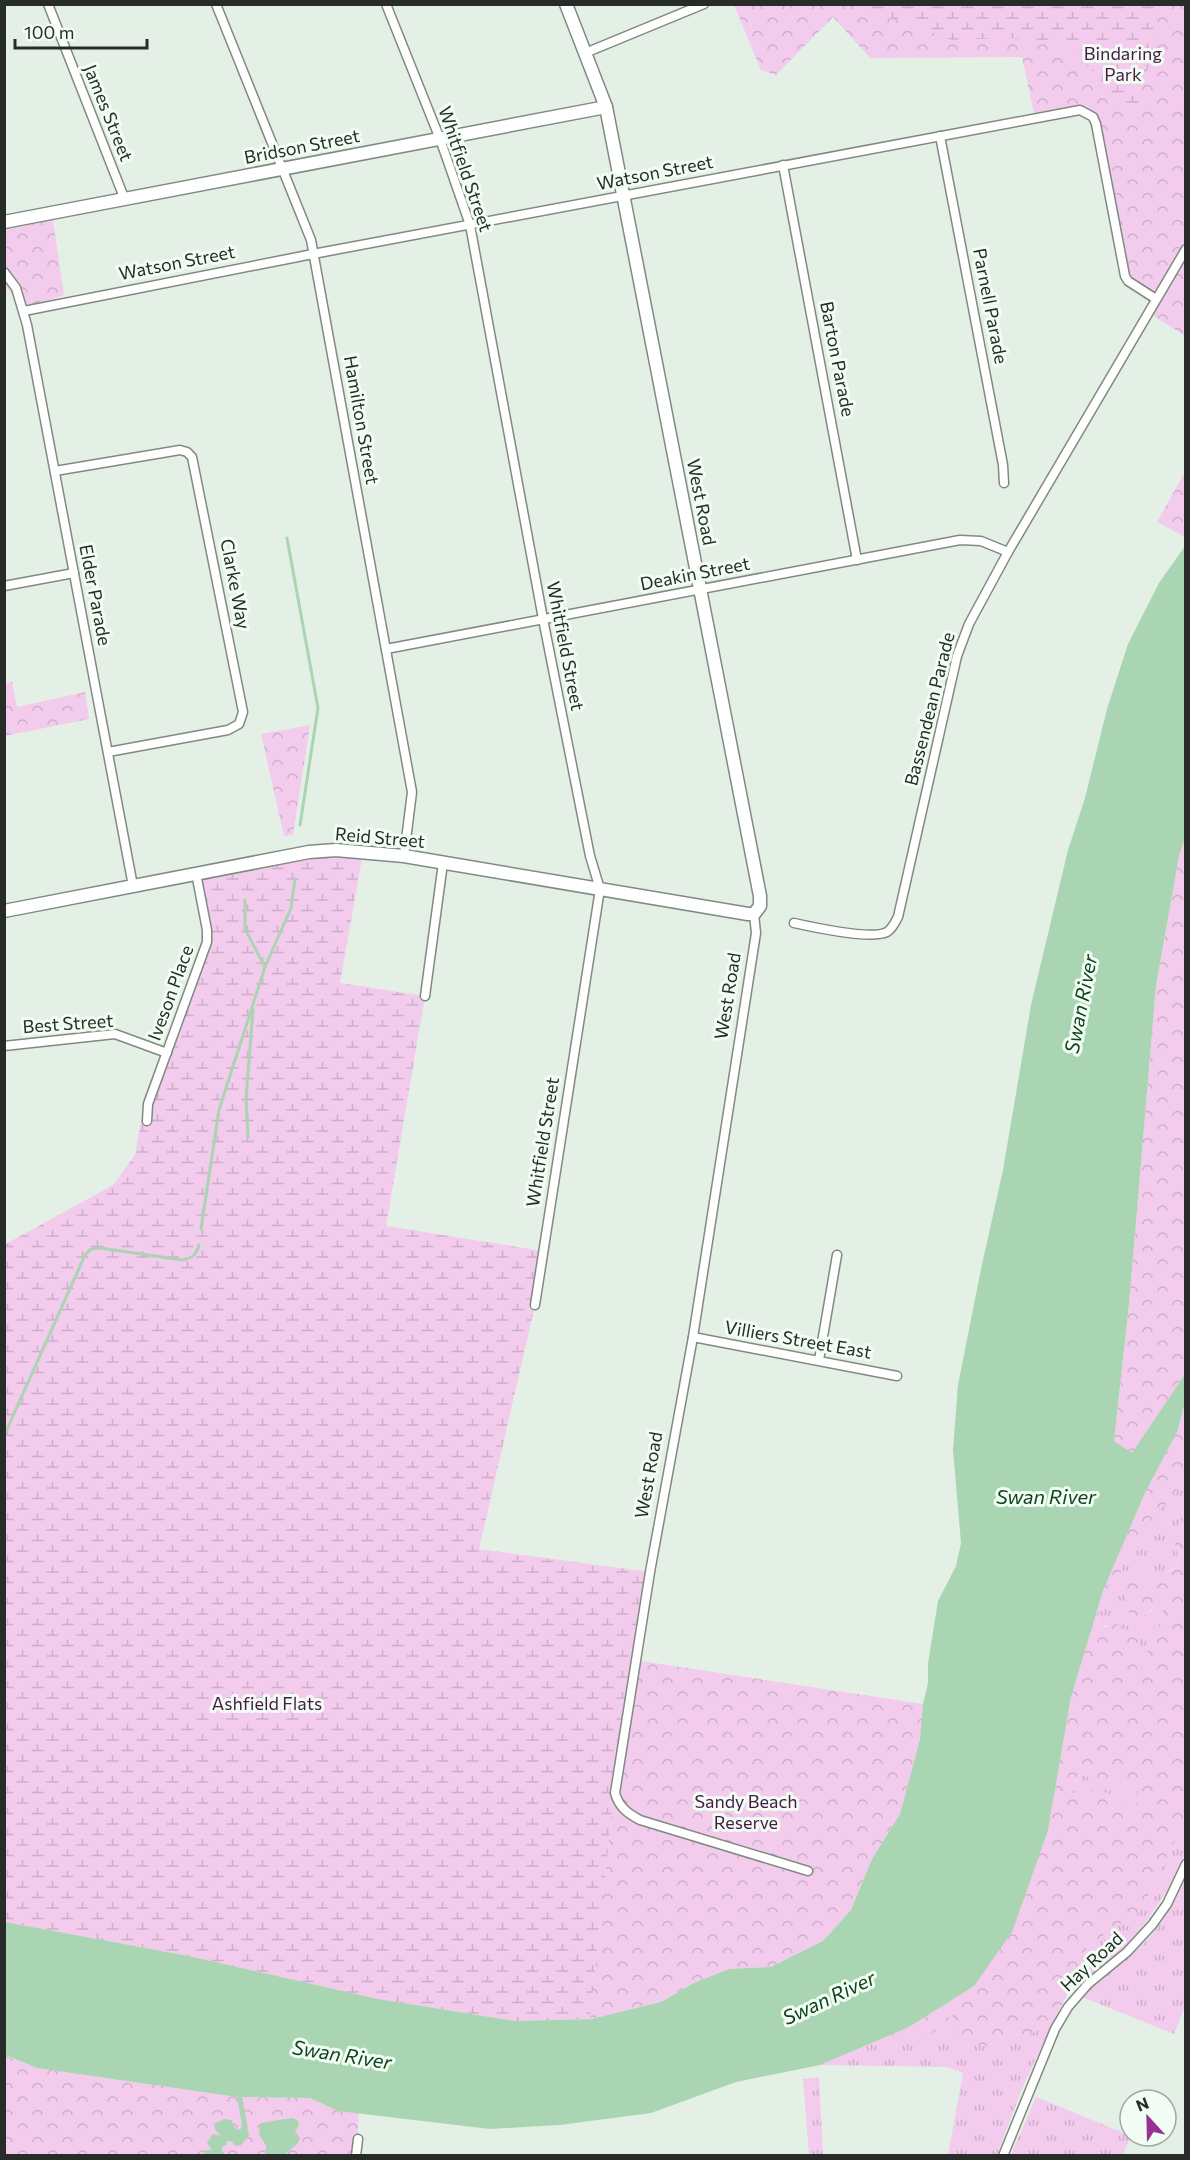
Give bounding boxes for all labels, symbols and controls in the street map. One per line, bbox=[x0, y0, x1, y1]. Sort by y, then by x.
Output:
scale bar bbox=[15, 12, 147, 50]
text: 100 m bbox=[24, 21, 74, 43]
park label: Bindaring Park bbox=[1084, 42, 1162, 85]
street label: James Street bbox=[80, 61, 138, 164]
street label: Whitfield Street bbox=[434, 103, 498, 234]
street label: Bridson Street bbox=[242, 124, 362, 168]
street label: Watson Street bbox=[595, 150, 715, 194]
street label: Watson Street bbox=[117, 240, 237, 284]
street label: Parnell Parade bbox=[969, 246, 1013, 365]
street label: Barton Parade bbox=[816, 299, 860, 418]
street label: Hamilton Street bbox=[340, 354, 384, 486]
street label: West Road bbox=[683, 457, 721, 547]
street label: Clarke Way bbox=[216, 537, 256, 631]
street label: Elder Parade bbox=[75, 542, 117, 647]
street label: Deakin Street bbox=[638, 552, 751, 594]
street label: Whitfield Street bbox=[543, 579, 589, 712]
street label: Bassendean Parade bbox=[899, 630, 959, 788]
street label: Reid Street bbox=[334, 822, 426, 852]
street label: Iveson Place bbox=[143, 942, 197, 1043]
street label: West Road bbox=[709, 951, 745, 1041]
water label: Swan River bbox=[1059, 951, 1102, 1055]
street label: Best Street bbox=[22, 1009, 114, 1037]
street label: Whitfield Street bbox=[521, 1075, 563, 1208]
street label: Villiers Street East bbox=[723, 1315, 873, 1363]
street label: West Road bbox=[630, 1430, 666, 1520]
water label: Swan River bbox=[996, 1484, 1097, 1508]
park label: Ashfield Flats bbox=[212, 1692, 322, 1714]
park label: Sandy Beach Reserve bbox=[694, 1790, 798, 1833]
street label: Hay Road bbox=[1055, 1927, 1127, 1996]
water label: Swan River bbox=[778, 1965, 880, 2029]
water label: Swan River bbox=[291, 2034, 394, 2074]
north arrow bbox=[1118, 2088, 1178, 2148]
text: N bbox=[1133, 2093, 1151, 2115]

